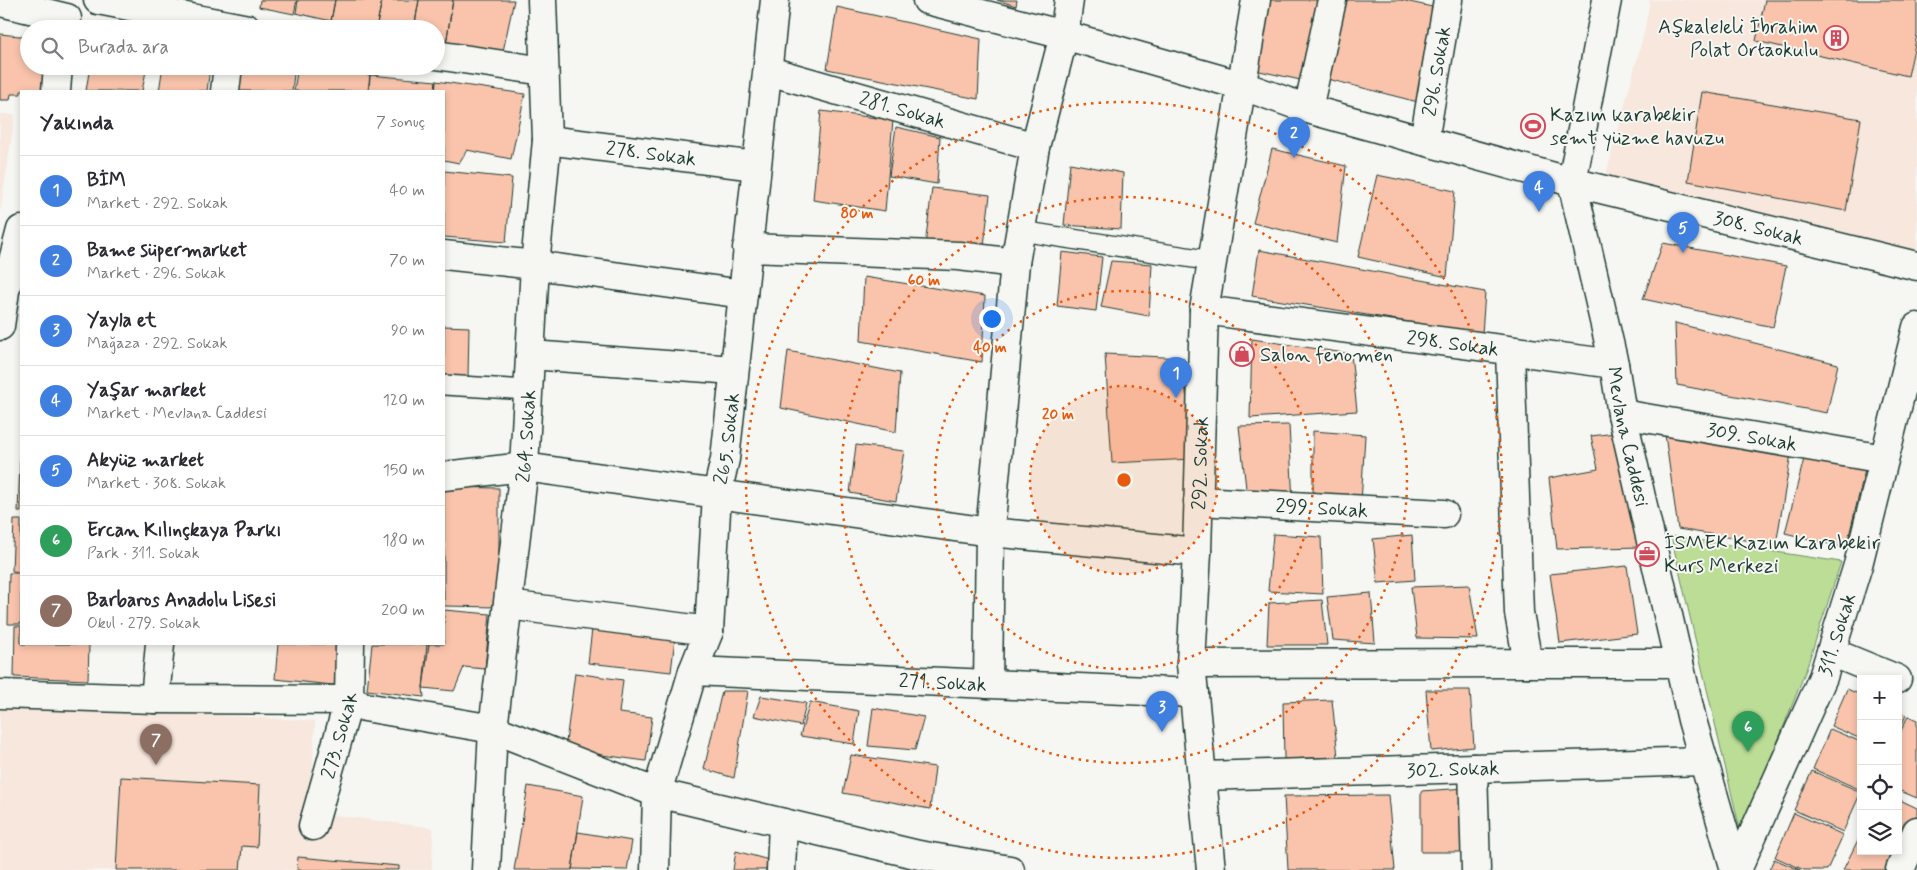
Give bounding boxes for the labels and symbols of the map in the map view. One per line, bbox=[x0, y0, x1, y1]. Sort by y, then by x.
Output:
place label: Aşkaleleli İbrahim Polat Ortaokulu bbox=[1658, 14, 1818, 64]
street label: 296. Sokak bbox=[1416, 24, 1458, 119]
building icon: Aşkaleleli İbrahim Polat Ortaokulu bbox=[1823, 25, 1849, 51]
street label: 281. Sokak bbox=[856, 85, 949, 136]
place label: Kazım karabekir semt yüzme havuzu bbox=[1550, 102, 1724, 152]
sports icon: Kazım karabekir semt yüzme havuzu bbox=[1520, 113, 1546, 139]
pin: 2 bbox=[1278, 117, 1310, 158]
street label: 278. Sokak bbox=[604, 135, 698, 173]
pin: 4 bbox=[1523, 171, 1555, 212]
text: 80 m bbox=[840, 204, 874, 224]
street label: 308. Sokak bbox=[1711, 205, 1806, 253]
pin: 5 bbox=[1667, 212, 1699, 253]
text: 60 m bbox=[908, 271, 940, 291]
your location bbox=[979, 306, 1005, 332]
street label: 298. Sokak bbox=[1405, 325, 1500, 364]
text: 40 m bbox=[973, 338, 1007, 358]
shop icon: Salon fenomen bbox=[1229, 341, 1255, 367]
place label: Salon fenomen bbox=[1260, 342, 1393, 369]
pin: 1 bbox=[1160, 357, 1192, 398]
street label: Mevlana Caddesi bbox=[1600, 365, 1655, 509]
street label: 264. Sokak bbox=[510, 389, 543, 484]
street label: 265. Sokak bbox=[708, 391, 747, 487]
text: 20 m bbox=[1042, 405, 1074, 425]
street label: 292. Sokak bbox=[1186, 416, 1216, 511]
street label: 309. Sokak bbox=[1705, 417, 1799, 459]
centre of rings bbox=[1115, 471, 1133, 489]
street label: 299. Sokak bbox=[1275, 493, 1369, 525]
place label: İSMEK Kazım Karabekir Kurs Merkezi bbox=[1664, 530, 1881, 580]
office icon: İSMEK Kazım Karabekir Kurs Merkezi bbox=[1634, 541, 1660, 567]
street label: 311. Sokak bbox=[1812, 590, 1863, 680]
street label: 271. Sokak bbox=[898, 668, 987, 699]
pin: 3 bbox=[1146, 691, 1178, 732]
street label: 273. Sokak bbox=[315, 693, 364, 782]
pin: 6 bbox=[1732, 711, 1764, 752]
pin: 7 bbox=[140, 724, 172, 765]
street label: 302. Sokak bbox=[1406, 755, 1500, 785]

